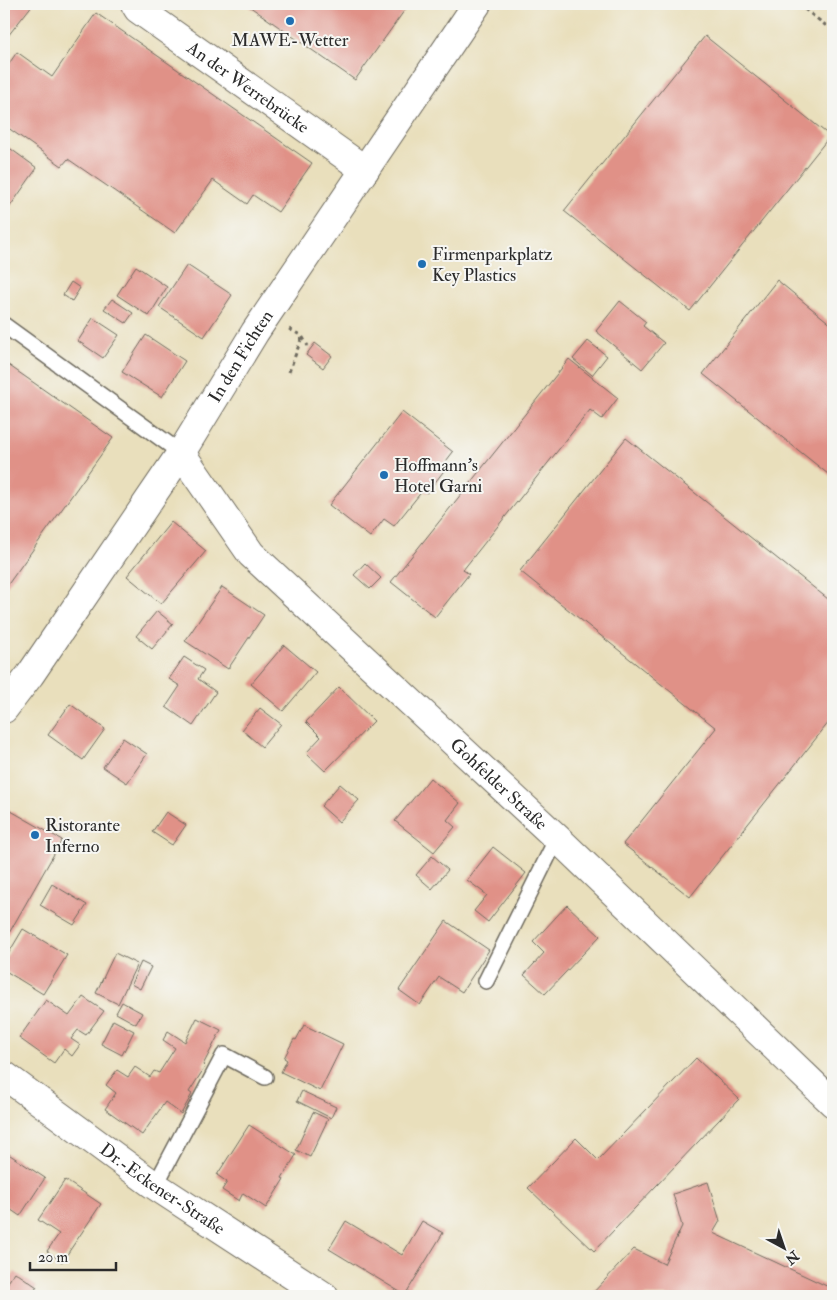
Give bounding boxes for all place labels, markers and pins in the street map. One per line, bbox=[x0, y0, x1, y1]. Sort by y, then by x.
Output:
marker: MAWE-Wetter bbox=[284, 15, 296, 27]
place label: MAWE-Wetter bbox=[232, 29, 349, 52]
place label: Firmenparkplatz Key Plastics bbox=[432, 243, 553, 287]
marker: Firmenparkplatz Key Plastics bbox=[416, 258, 428, 270]
place label: Hoffmann's Hotel Garni bbox=[394, 454, 482, 498]
marker: Hoffmann's Hotel Garni bbox=[378, 469, 390, 481]
place label: Ristorante Inferno bbox=[45, 814, 120, 858]
marker: Ristorante Inferno bbox=[29, 829, 41, 841]

